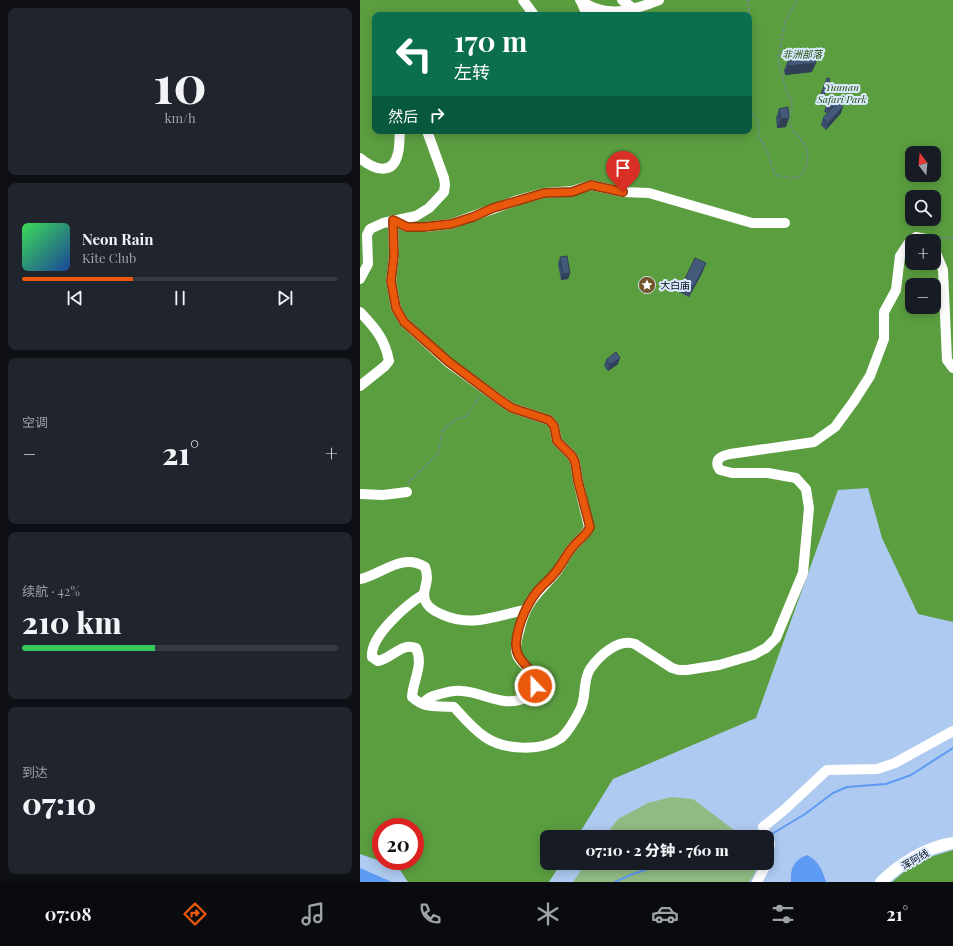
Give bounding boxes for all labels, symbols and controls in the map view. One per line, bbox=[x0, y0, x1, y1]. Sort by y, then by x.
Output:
text: 170 m bbox=[454, 22, 527, 59]
icon: left bbox=[388, 28, 440, 80]
park label: 非洲部落 bbox=[782, 47, 824, 61]
text: 10 bbox=[153, 48, 207, 117]
text: 左转 bbox=[454, 60, 490, 84]
park label: Yunnan Safari Park bbox=[816, 80, 867, 106]
icon: right bbox=[426, 104, 448, 126]
text: 然后 bbox=[388, 106, 418, 126]
text: km/h bbox=[164, 109, 196, 126]
north arrow bbox=[905, 146, 941, 182]
map controls bbox=[905, 146, 941, 314]
pin bbox=[606, 151, 640, 192]
icon: arrive bbox=[612, 157, 634, 179]
button: search bbox=[905, 190, 941, 226]
text: Neon Rain bbox=[82, 229, 153, 249]
button: + bbox=[905, 234, 941, 270]
text: Kite Club bbox=[82, 249, 136, 266]
place icon: 大白庙 bbox=[637, 275, 657, 295]
place label: 大白庙 bbox=[660, 278, 690, 292]
button: − bbox=[905, 278, 941, 314]
icon: previous bbox=[64, 287, 86, 309]
icon: pause bbox=[169, 287, 191, 309]
icon: next bbox=[274, 287, 296, 309]
text: 空调 bbox=[22, 413, 48, 430]
text: 21° bbox=[162, 433, 199, 473]
text: − bbox=[22, 438, 36, 468]
text: + bbox=[325, 438, 338, 468]
text: 续航 · 42% bbox=[22, 582, 80, 599]
text: 210 km bbox=[22, 602, 121, 642]
position arrow bbox=[514, 665, 556, 707]
text: 到达 bbox=[22, 763, 48, 780]
text: 07:10 bbox=[22, 783, 96, 823]
speed limit sign: 20 bbox=[372, 818, 424, 870]
text: 07:10 · 2 分钟 · 760 m bbox=[585, 840, 729, 860]
street label: 浑阿线 bbox=[899, 845, 931, 873]
icon: directions bbox=[181, 900, 209, 928]
icon: music bbox=[299, 900, 327, 928]
icon: phone bbox=[416, 900, 444, 928]
icon: climate bbox=[534, 900, 562, 928]
icon: car bbox=[651, 900, 679, 928]
icon: filters bbox=[769, 900, 797, 928]
text: 07:08 bbox=[45, 902, 92, 926]
text: 21° bbox=[886, 902, 908, 926]

